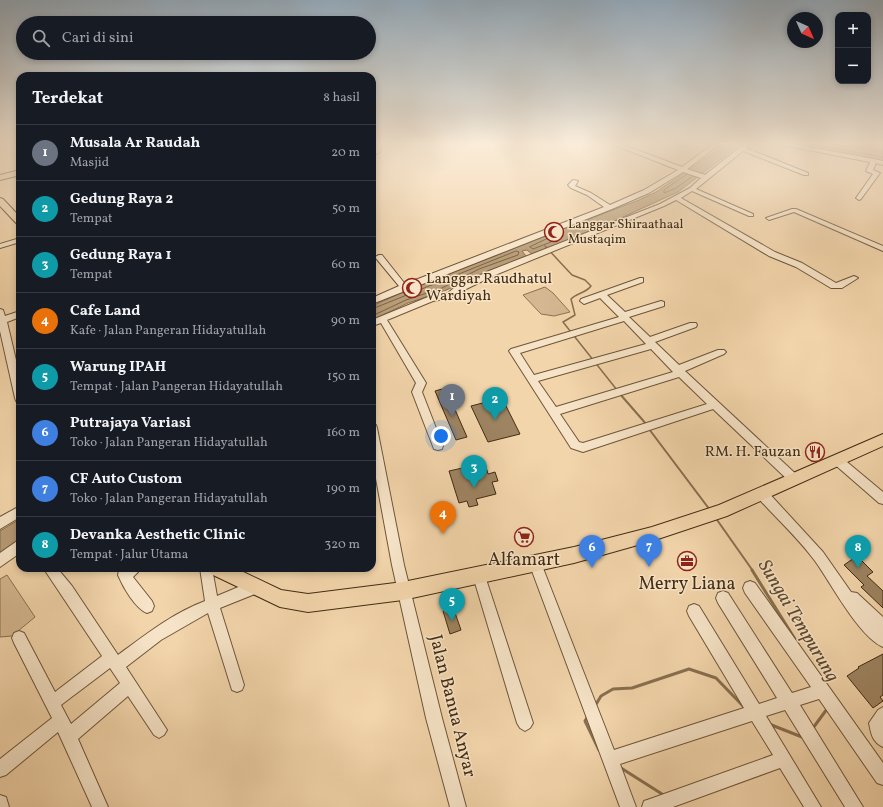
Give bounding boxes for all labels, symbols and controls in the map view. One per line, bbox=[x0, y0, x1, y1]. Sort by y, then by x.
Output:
north arrow bbox=[787, 12, 823, 48]
map controls bbox=[835, 12, 871, 84]
button: + bbox=[835, 12, 871, 48]
search box bbox=[16, 16, 376, 60]
icon: search bbox=[30, 27, 52, 49]
text: Cari di sini bbox=[62, 28, 133, 49]
button: − bbox=[835, 48, 871, 84]
text: Terdekat bbox=[32, 87, 103, 110]
text: 8 hasil bbox=[323, 89, 360, 107]
text: Musala Ar Raudah bbox=[70, 133, 200, 154]
text: 1 bbox=[42, 144, 48, 162]
text: 20 m bbox=[331, 144, 360, 162]
text: Masjid bbox=[70, 154, 109, 172]
text: Gedung Raya 2 bbox=[70, 189, 173, 210]
text: 2 bbox=[42, 200, 48, 218]
text: 50 m bbox=[332, 200, 360, 218]
text: Tempat bbox=[70, 210, 113, 228]
place label: Langgar Shiraathaal Mustaqim bbox=[568, 216, 684, 249]
mosque icon: Langgar Shiraathaal Mustaqim bbox=[543, 221, 565, 243]
text: Gedung Raya 1 bbox=[70, 245, 172, 266]
text: 3 bbox=[42, 256, 48, 274]
text: 60 m bbox=[332, 256, 360, 274]
text: Tempat bbox=[70, 266, 113, 284]
place label: Langgar Raudhatul Wardiyah bbox=[426, 269, 552, 307]
mosque icon: Langgar Raudhatul Wardiyah bbox=[401, 277, 423, 299]
text: Cafe Land bbox=[70, 301, 140, 322]
text: 4 bbox=[41, 312, 49, 330]
text: 90 m bbox=[331, 312, 360, 330]
text: Kafe · Jalan Pangeran Hidayatullah bbox=[70, 322, 266, 340]
text: Warung IPAH bbox=[70, 357, 166, 378]
text: 5 bbox=[42, 368, 48, 386]
text: 150 m bbox=[327, 368, 360, 386]
text: Tempat · Jalan Pangeran Hidayatullah bbox=[70, 378, 283, 396]
pin: 1 bbox=[439, 384, 465, 417]
pin: 2 bbox=[482, 387, 508, 420]
text: Putrajaya Variasi bbox=[70, 413, 191, 434]
text: 6 bbox=[41, 424, 49, 442]
text: 160 m bbox=[326, 424, 360, 442]
your location bbox=[431, 426, 451, 446]
text: Toko · Jalan Pangeran Hidayatullah bbox=[70, 434, 268, 452]
restaurant icon: RM. H. Fauzan bbox=[804, 441, 826, 463]
place label: RM. H. Fauzan bbox=[705, 442, 801, 463]
pin: 3 bbox=[461, 455, 487, 488]
text: CF Auto Custom bbox=[70, 469, 182, 490]
text: 7 bbox=[42, 480, 48, 498]
text: 190 m bbox=[326, 480, 360, 498]
text: Toko · Jalan Pangeran Hidayatullah bbox=[70, 490, 268, 508]
pin: 4 bbox=[430, 501, 456, 534]
text: Devanka Aesthetic Clinic bbox=[70, 525, 245, 546]
supermarket icon: Alfamart bbox=[513, 526, 535, 548]
pin: 7 bbox=[636, 534, 662, 567]
pin: 6 bbox=[579, 535, 605, 568]
pin: 8 bbox=[845, 535, 871, 568]
text: 8 bbox=[41, 536, 49, 554]
text: 320 m bbox=[325, 536, 360, 554]
text: Tempat · Jalur Utama bbox=[70, 546, 188, 564]
place label: Alfamart bbox=[488, 548, 560, 573]
office icon: Merry Liana bbox=[676, 550, 698, 572]
water label: Sungai Tempurung bbox=[751, 555, 845, 687]
place label: Merry Liana bbox=[639, 572, 736, 597]
pin: 5 bbox=[439, 588, 465, 621]
street label: Jalan Banua Anyar bbox=[422, 632, 482, 780]

